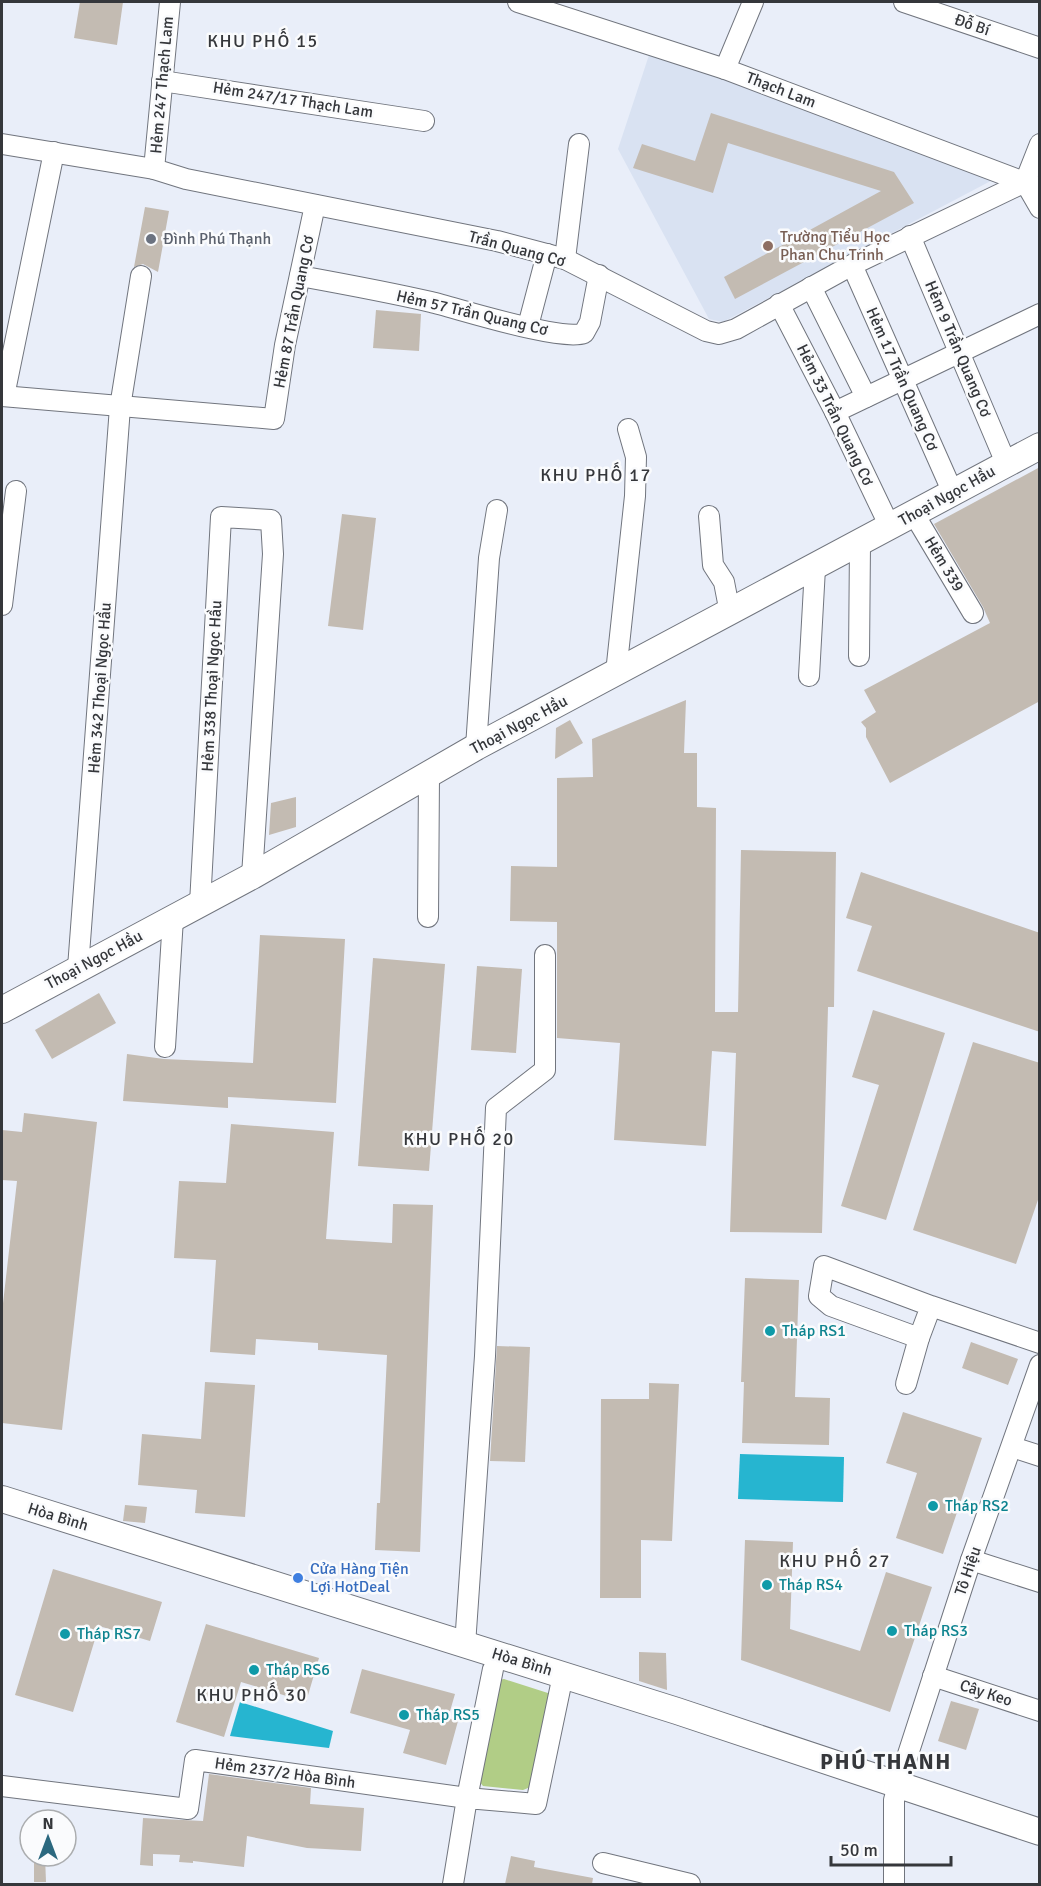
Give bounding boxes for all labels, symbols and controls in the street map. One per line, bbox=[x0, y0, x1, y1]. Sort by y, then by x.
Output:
street label: Đỗ Bí bbox=[951, 10, 993, 41]
street label: Hẻm 247 Thạch Lam bbox=[146, 15, 178, 155]
district label: KHU PHỐ 15 bbox=[207, 27, 319, 52]
street label: Thạch Lam bbox=[743, 67, 819, 113]
street label: Hẻm 247/17 Thạch Lam bbox=[211, 77, 375, 123]
street label: Trần Quang Cơ bbox=[467, 227, 568, 272]
place label: Trường Tiểu Học Phan Chu Trinh bbox=[780, 227, 890, 265]
place label: Đình Phú Thạnh bbox=[163, 229, 271, 249]
marker: Đình Phú Thạnh bbox=[144, 232, 158, 246]
street label: Hẻm 87 Trần Quang Cơ bbox=[269, 233, 319, 390]
marker: Trường Tiểu Học Phan Chu Trinh bbox=[761, 239, 775, 253]
street label: Hẻm 9 Trần Quang Cơ bbox=[920, 278, 996, 421]
street label: Hẻm 57 Trần Quang Cơ bbox=[394, 286, 550, 340]
street label: Hẻm 17 Trần Quang Cơ bbox=[861, 304, 943, 454]
street label: Hẻm 33 Trần Quang Cơ bbox=[792, 341, 878, 490]
district label: KHU PHỐ 17 bbox=[540, 461, 652, 486]
street label: Thoại Ngọc Hầu bbox=[895, 461, 999, 531]
street label: Hẻm 339 bbox=[920, 533, 968, 595]
street label: Hẻm 338 Thoại Ngọc Hầu bbox=[198, 600, 226, 772]
street label: Hẻm 342 Thoại Ngọc Hầu bbox=[84, 602, 116, 774]
street label: Thoại Ngọc Hầu bbox=[467, 691, 571, 759]
street label: Thoại Ngọc Hầu bbox=[42, 926, 146, 994]
district label: KHU PHỐ 20 bbox=[403, 1125, 515, 1150]
place label: Tháp RS1 bbox=[782, 1321, 846, 1341]
marker: Tháp RS1 bbox=[763, 1324, 777, 1338]
place label: Tháp RS2 bbox=[945, 1496, 1009, 1516]
street label: Hòa Bình bbox=[25, 1498, 91, 1536]
marker: Tháp RS2 bbox=[926, 1499, 940, 1513]
street label: Tô Hiệu bbox=[950, 1544, 986, 1598]
district label: KHU PHỐ 27 bbox=[779, 1547, 891, 1572]
place label: Cửa Hàng Tiện Lợi HotDeal bbox=[310, 1559, 409, 1597]
marker: Cửa Hàng Tiện Lợi HotDeal bbox=[291, 1571, 305, 1585]
place label: Tháp RS4 bbox=[779, 1575, 843, 1595]
marker: Tháp RS4 bbox=[760, 1578, 774, 1592]
place label: Tháp RS3 bbox=[904, 1621, 968, 1641]
place label: Tháp RS7 bbox=[77, 1624, 141, 1644]
marker: Tháp RS3 bbox=[885, 1624, 899, 1638]
marker: Tháp RS7 bbox=[58, 1627, 72, 1641]
street label: Hòa Bình bbox=[489, 1643, 555, 1681]
place label: Tháp RS6 bbox=[266, 1660, 330, 1680]
marker: Tháp RS6 bbox=[247, 1663, 261, 1677]
street label: Cây Keo bbox=[957, 1675, 1015, 1711]
district label: KHU PHỐ 30 bbox=[196, 1681, 308, 1706]
place label: Tháp RS5 bbox=[416, 1705, 480, 1725]
marker: Tháp RS5 bbox=[397, 1708, 411, 1722]
district label: PHÚ THẠNH bbox=[820, 1748, 952, 1775]
street label: Hẻm 237/2 Hòa Bình bbox=[213, 1753, 357, 1793]
north arrow bbox=[18, 1808, 78, 1868]
text: N bbox=[42, 1814, 54, 1834]
scale bar bbox=[831, 1829, 951, 1867]
text: 50 m bbox=[840, 1839, 878, 1861]

